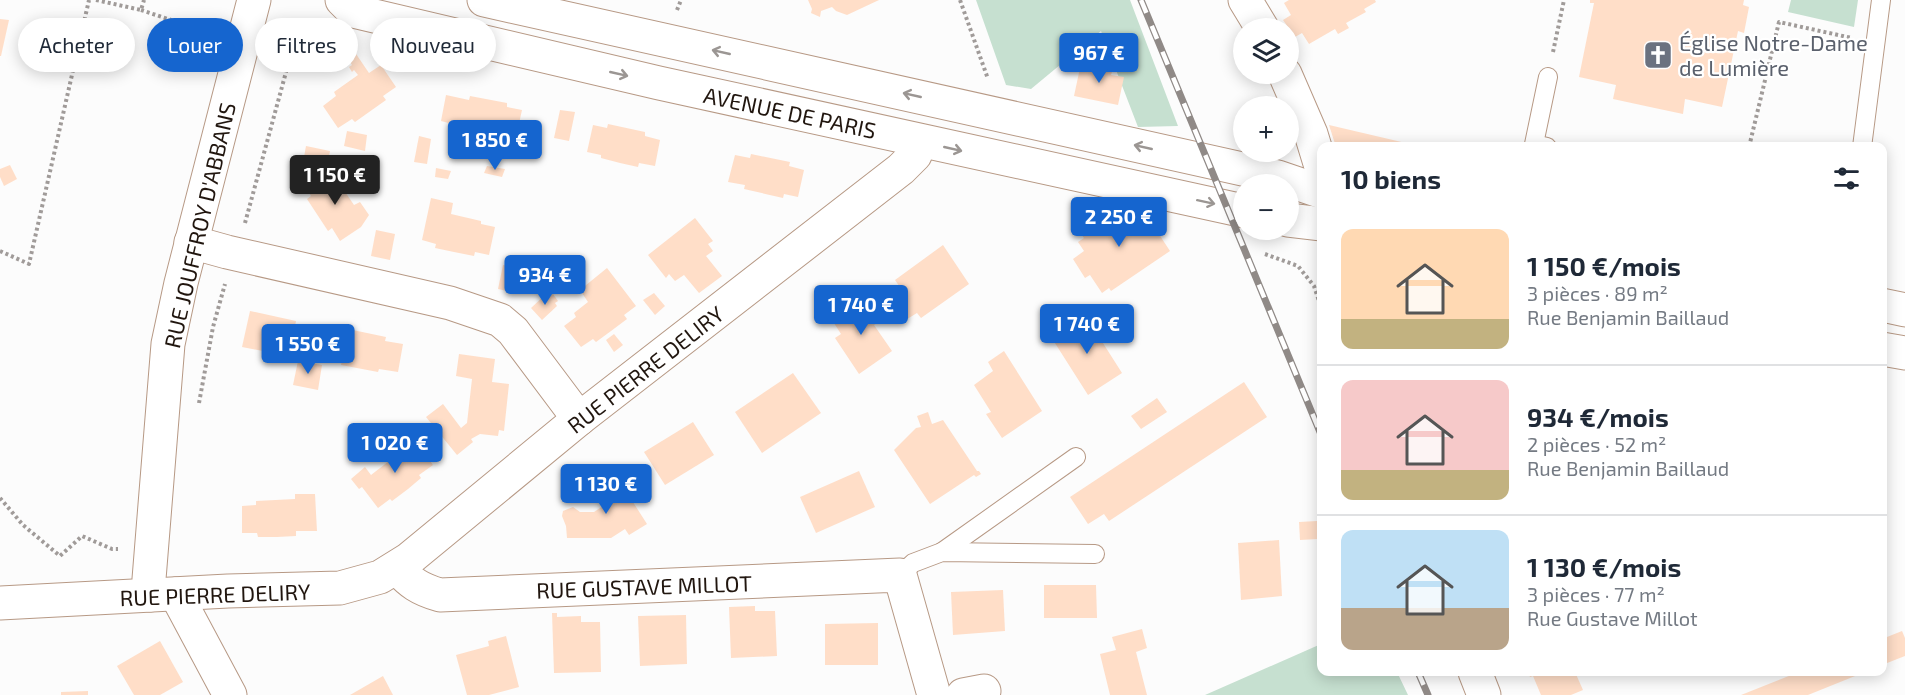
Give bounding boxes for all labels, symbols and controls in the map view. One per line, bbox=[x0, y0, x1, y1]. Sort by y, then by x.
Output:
chip: Acheter bbox=[18, 18, 135, 72]
chip: Louer bbox=[147, 18, 243, 72]
chip: Filtres bbox=[255, 18, 358, 72]
chip: Nouveau bbox=[370, 18, 496, 72]
map controls bbox=[1233, 18, 1299, 240]
button: layers bbox=[1233, 18, 1299, 84]
place label: Église Notre-Dame de Lumière bbox=[1679, 29, 1868, 80]
pin: 967 € bbox=[1057, 33, 1141, 84]
church icon: Église Notre-Dame de Lumière bbox=[1642, 39, 1674, 71]
text: 967 € bbox=[1073, 40, 1125, 64]
one-way arrow bbox=[712, 45, 731, 57]
one-way arrow bbox=[609, 69, 629, 80]
street label: AVENUE DE PARIS bbox=[701, 81, 879, 143]
one-way arrow bbox=[902, 89, 922, 100]
button: + bbox=[1233, 96, 1299, 162]
street label: RUE JOUFFROY D'ABBANS bbox=[158, 100, 240, 350]
pin: 1 850 € bbox=[440, 120, 550, 171]
text: 1 850 € bbox=[462, 127, 528, 151]
one-way arrow bbox=[1134, 141, 1153, 152]
one-way arrow bbox=[943, 143, 962, 155]
pin: 1 150 € bbox=[280, 155, 390, 206]
text: 1 150 € bbox=[304, 162, 366, 186]
icon: filters bbox=[1830, 162, 1863, 195]
text: 10 biens bbox=[1341, 163, 1441, 194]
button: − bbox=[1233, 174, 1299, 240]
pin: 2 250 € bbox=[1064, 197, 1174, 248]
one-way arrow bbox=[1195, 197, 1215, 208]
text: 2 250 € bbox=[1085, 204, 1153, 228]
text: 1 150 €/mois bbox=[1527, 250, 1681, 281]
icon: home bbox=[1389, 253, 1461, 325]
pin: 934 € bbox=[503, 255, 587, 306]
text: 934 € bbox=[518, 262, 572, 286]
text: 3 pièces · 89 m² bbox=[1527, 281, 1668, 305]
pin: 1 740 € bbox=[806, 285, 916, 336]
text: 1 740 € bbox=[828, 292, 894, 316]
street label: RUE PIERRE DELIRY bbox=[562, 300, 729, 438]
pin: 1 740 € bbox=[1032, 304, 1142, 355]
text: Rue Benjamin Baillaud bbox=[1527, 305, 1729, 329]
text: 1 740 € bbox=[1054, 311, 1120, 335]
pin: 1 550 € bbox=[253, 324, 363, 375]
text: 1 550 € bbox=[276, 331, 340, 355]
text: 934 €/mois bbox=[1527, 401, 1669, 432]
icon: home bbox=[1389, 404, 1461, 476]
pin: 1 020 € bbox=[340, 423, 450, 474]
text: 1 020 € bbox=[362, 430, 428, 454]
text: 2 pièces · 52 m² bbox=[1527, 432, 1666, 456]
text: Rue Benjamin Baillaud bbox=[1527, 456, 1729, 480]
pin: 1 130 € bbox=[551, 464, 661, 515]
text: 1 130 € bbox=[575, 471, 637, 495]
text: 1 130 €/mois bbox=[1527, 551, 1681, 582]
icon: home bbox=[1389, 554, 1461, 626]
street label: RUE GUSTAVE MILLOT bbox=[536, 569, 753, 603]
street label: RUE PIERRE DELIRY bbox=[119, 578, 311, 610]
text: 3 pièces · 77 m² bbox=[1527, 582, 1665, 606]
text: Rue Gustave Millot bbox=[1527, 606, 1698, 630]

